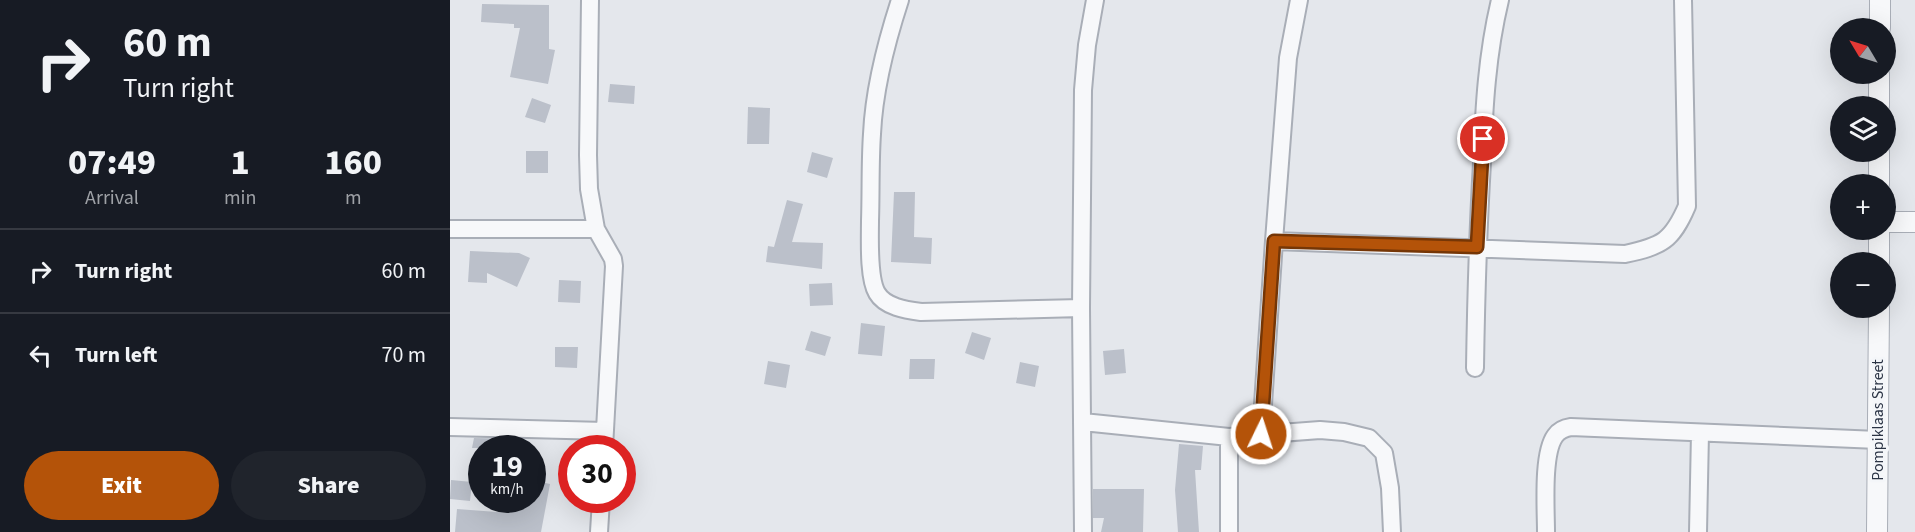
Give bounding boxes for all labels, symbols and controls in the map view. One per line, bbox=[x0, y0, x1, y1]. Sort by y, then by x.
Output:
text: 60 m bbox=[123, 13, 212, 73]
north arrow bbox=[1830, 18, 1896, 84]
map controls bbox=[1830, 18, 1896, 318]
icon: right bbox=[24, 24, 102, 102]
text: Turn right bbox=[123, 69, 234, 108]
button: layers bbox=[1830, 96, 1896, 162]
pin bbox=[1457, 113, 1508, 164]
icon: arrive bbox=[1466, 122, 1499, 155]
text: 07:49 bbox=[68, 137, 156, 188]
text: 1 bbox=[231, 137, 250, 188]
text: 160 bbox=[324, 137, 382, 188]
button: + bbox=[1830, 174, 1896, 240]
text: Arrival bbox=[85, 184, 139, 212]
text: min bbox=[224, 184, 256, 212]
text: m bbox=[345, 184, 361, 212]
button: − bbox=[1830, 252, 1896, 318]
icon: right bbox=[24, 255, 57, 288]
text: Turn right bbox=[75, 255, 172, 287]
text: 60 m bbox=[381, 255, 426, 287]
icon: left bbox=[24, 339, 57, 372]
text: Turn left bbox=[75, 339, 157, 371]
text: 70 m bbox=[381, 339, 426, 371]
street label: Pompiklaas Street bbox=[1867, 359, 1889, 481]
position arrow bbox=[1229, 402, 1293, 466]
speed limit sign: 30 bbox=[558, 435, 636, 513]
text: 19 bbox=[491, 445, 523, 488]
button: Exit bbox=[24, 451, 219, 520]
button: Share bbox=[231, 451, 426, 520]
text: km/h bbox=[490, 479, 524, 500]

